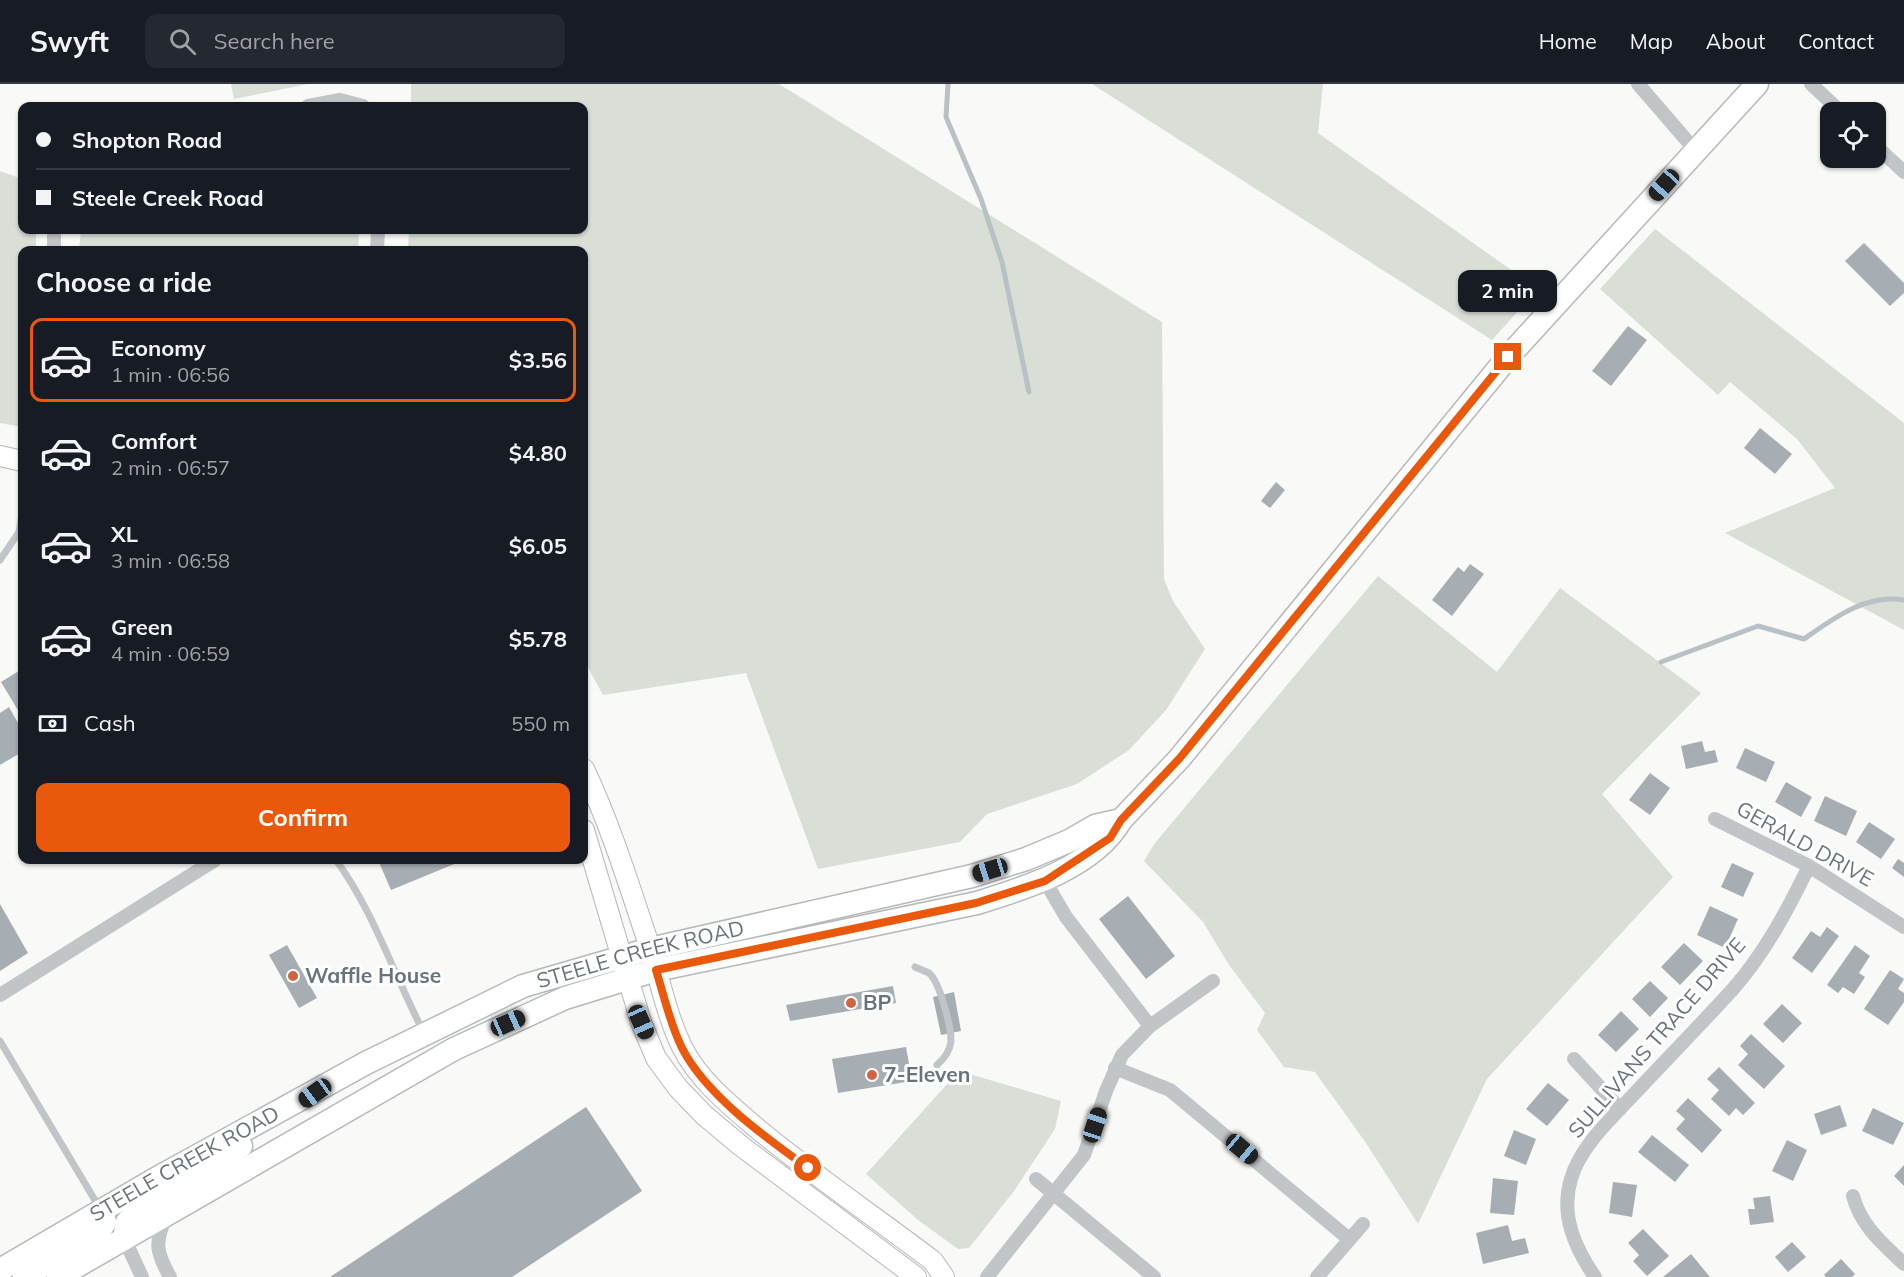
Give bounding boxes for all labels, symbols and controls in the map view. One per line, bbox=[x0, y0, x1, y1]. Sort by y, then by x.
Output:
search box bbox=[145, 14, 565, 68]
text: Swyft bbox=[30, 24, 109, 59]
icon: search bbox=[166, 25, 199, 58]
text: Search here bbox=[214, 27, 335, 55]
text: Home bbox=[1539, 28, 1597, 54]
text: Map bbox=[1630, 28, 1673, 54]
text: About bbox=[1706, 28, 1765, 54]
text: Contact bbox=[1798, 28, 1874, 54]
map controls bbox=[1820, 102, 1886, 168]
button: locate bbox=[1820, 102, 1886, 168]
text: Shopton Road bbox=[72, 126, 222, 154]
car bbox=[1645, 166, 1683, 204]
text: Steele Creek Road bbox=[72, 184, 264, 212]
text: Choose a ride bbox=[36, 265, 212, 299]
callout: 2 min bbox=[1458, 270, 1558, 312]
text: 2 min bbox=[1481, 278, 1534, 303]
icon: car bbox=[39, 333, 93, 387]
text: Economy bbox=[111, 334, 206, 362]
route end bbox=[1494, 343, 1521, 370]
text: $3.56 bbox=[509, 346, 567, 374]
text: 1 min · 06:56 bbox=[111, 362, 230, 387]
icon: car bbox=[39, 426, 93, 480]
text: Comfort bbox=[111, 427, 197, 455]
text: $4.80 bbox=[509, 439, 567, 467]
text: 2 min · 06:57 bbox=[111, 455, 230, 480]
icon: car bbox=[39, 519, 93, 573]
text: XL bbox=[111, 520, 138, 548]
text: $6.05 bbox=[509, 532, 567, 560]
text: 3 min · 06:58 bbox=[111, 548, 230, 573]
icon: car bbox=[39, 612, 93, 666]
text: Green bbox=[111, 613, 173, 641]
text: $5.78 bbox=[509, 625, 567, 653]
text: 4 min · 06:59 bbox=[111, 641, 230, 666]
icon: cash bbox=[36, 707, 69, 740]
text: Cash bbox=[84, 709, 136, 737]
text: 550 m bbox=[511, 711, 570, 736]
button: Confirm bbox=[36, 783, 570, 852]
street label: GERALD DRIVE bbox=[1732, 795, 1879, 892]
car bbox=[970, 856, 1010, 884]
street label: STEELE CREEK ROAD bbox=[533, 914, 746, 993]
street label: SULLIVANS TRACE DRIVE bbox=[1562, 932, 1750, 1143]
place label: Waffle House bbox=[305, 962, 441, 988]
marker: Waffle House bbox=[286, 969, 300, 983]
place label: BP bbox=[863, 989, 891, 1015]
marker: BP bbox=[844, 996, 858, 1010]
car bbox=[625, 1002, 657, 1042]
car bbox=[488, 1007, 528, 1039]
place label: 7-Eleven bbox=[884, 1061, 971, 1087]
marker: 7-Eleven bbox=[865, 1068, 879, 1082]
car bbox=[295, 1075, 335, 1111]
street label: STEELE CREEK ROAD bbox=[85, 1099, 284, 1227]
car bbox=[1081, 1105, 1109, 1145]
car bbox=[1222, 1131, 1262, 1167]
route start bbox=[794, 1154, 821, 1181]

